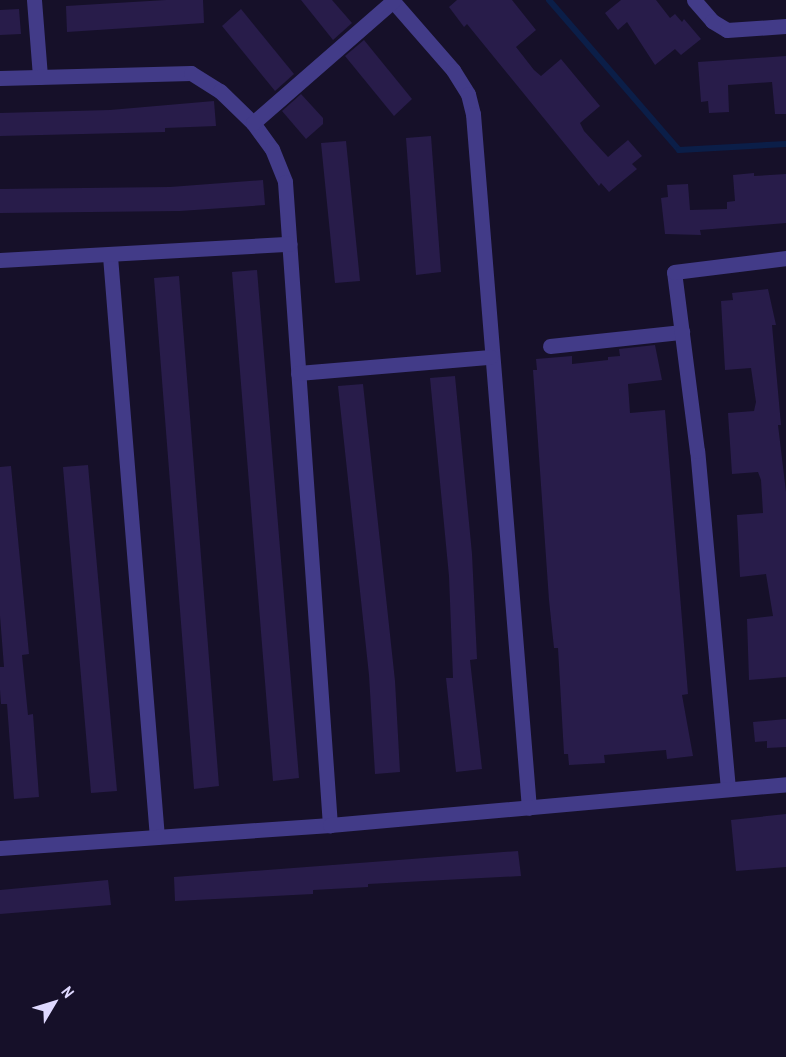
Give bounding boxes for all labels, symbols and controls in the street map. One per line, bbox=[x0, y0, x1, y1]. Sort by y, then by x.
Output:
north arrow bbox=[24, 973, 84, 1033]
text: N bbox=[57, 981, 80, 1002]

